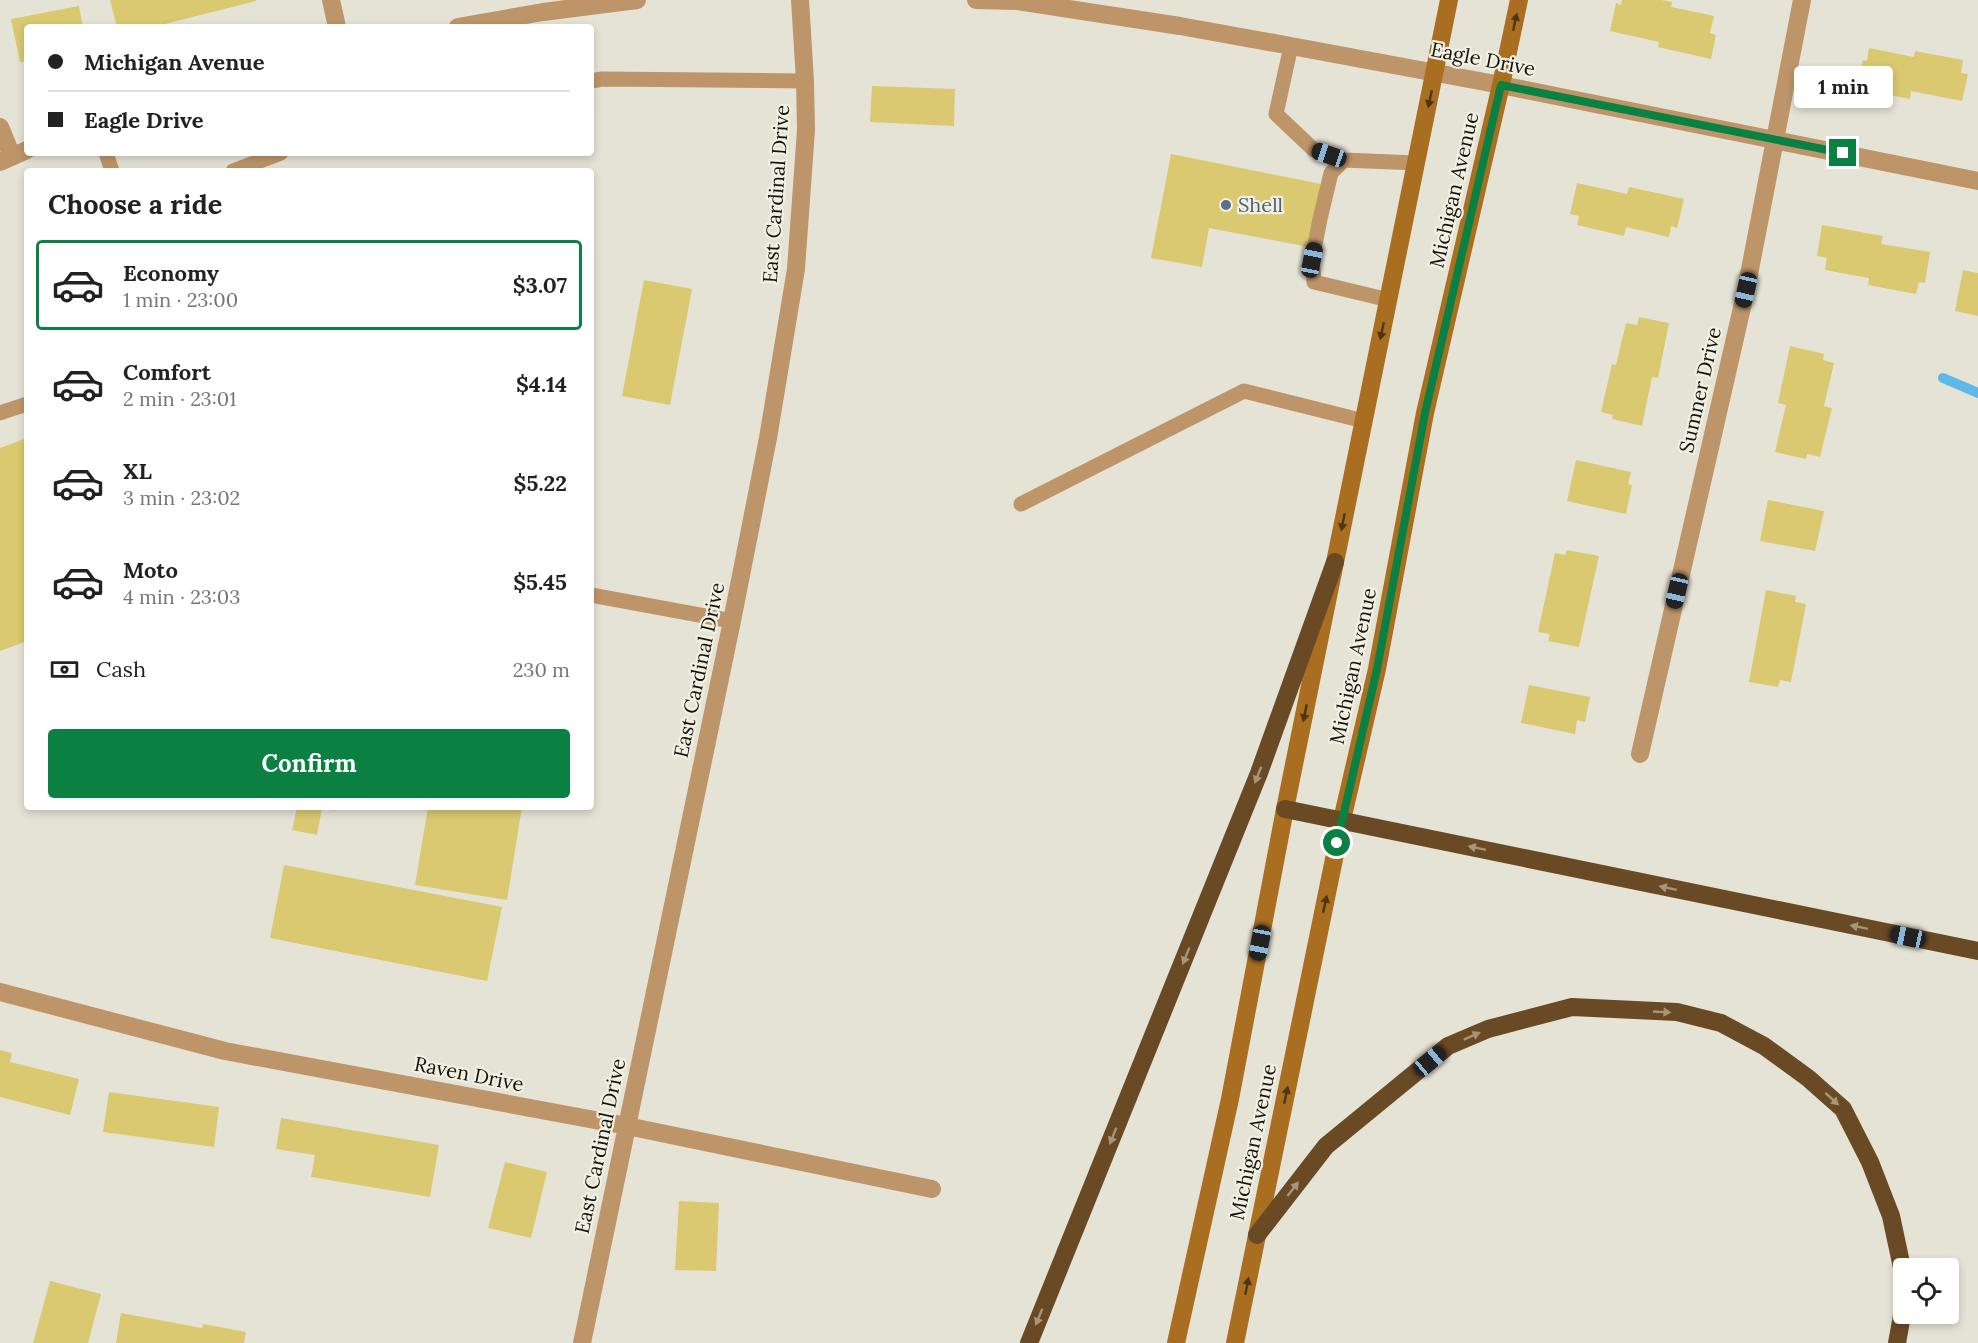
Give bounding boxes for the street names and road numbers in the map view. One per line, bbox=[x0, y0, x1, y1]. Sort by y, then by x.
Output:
street label: Eagle Drive bbox=[1429, 36, 1538, 81]
street label: East Cardinal Drive bbox=[757, 104, 794, 284]
street label: Michigan Avenue bbox=[1423, 110, 1484, 270]
street label: Sumner Drive bbox=[1673, 325, 1726, 455]
street label: East Cardinal Drive bbox=[668, 580, 729, 760]
street label: Michigan Avenue bbox=[1324, 585, 1381, 746]
street label: Raven Drive bbox=[412, 1051, 526, 1096]
street label: East Cardinal Drive bbox=[569, 1056, 630, 1236]
street label: Michigan Avenue bbox=[1224, 1061, 1281, 1222]

